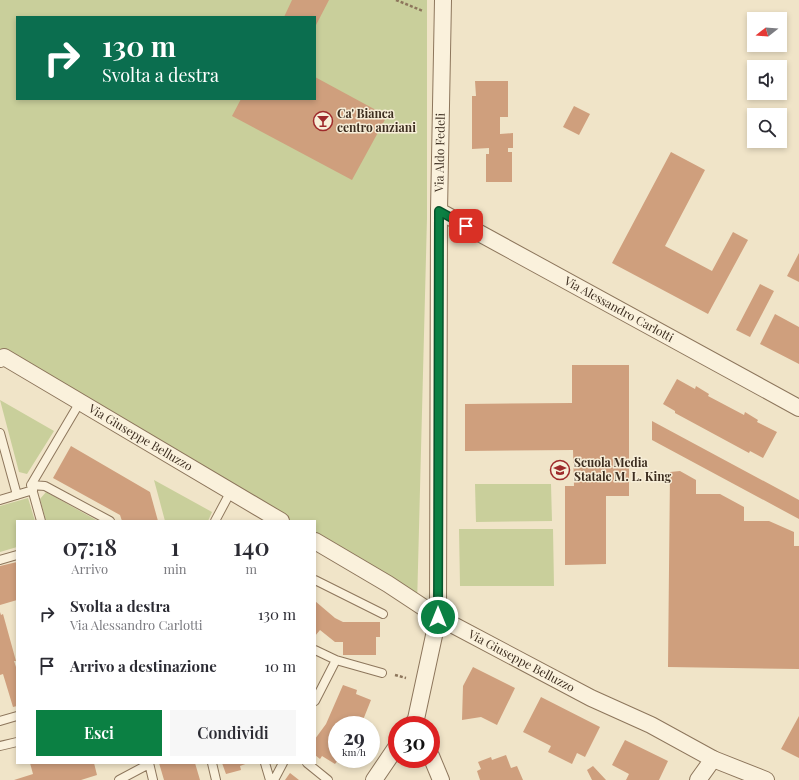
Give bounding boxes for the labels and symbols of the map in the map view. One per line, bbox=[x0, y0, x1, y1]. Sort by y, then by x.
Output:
north arrow bbox=[747, 12, 787, 52]
place label: Ca' Bianca centro anziani bbox=[337, 105, 416, 135]
bar icon: Ca' Bianca centro anziani bbox=[312, 110, 334, 132]
street label: Via Aldo Fedeli bbox=[430, 112, 448, 193]
pin bbox=[449, 209, 483, 243]
street label: Via Alessandro Carlotti bbox=[561, 272, 677, 345]
street label: Via Giuseppe Belluzzo bbox=[85, 399, 196, 474]
place label: Scuola Media Statale M. L. King bbox=[574, 454, 672, 484]
school or university icon: Scuola Media Statale M. L. King bbox=[549, 459, 571, 481]
position arrow bbox=[417, 596, 459, 638]
street label: Via Giuseppe Belluzzo bbox=[465, 625, 578, 695]
speed limit sign: 30 bbox=[388, 716, 440, 768]

